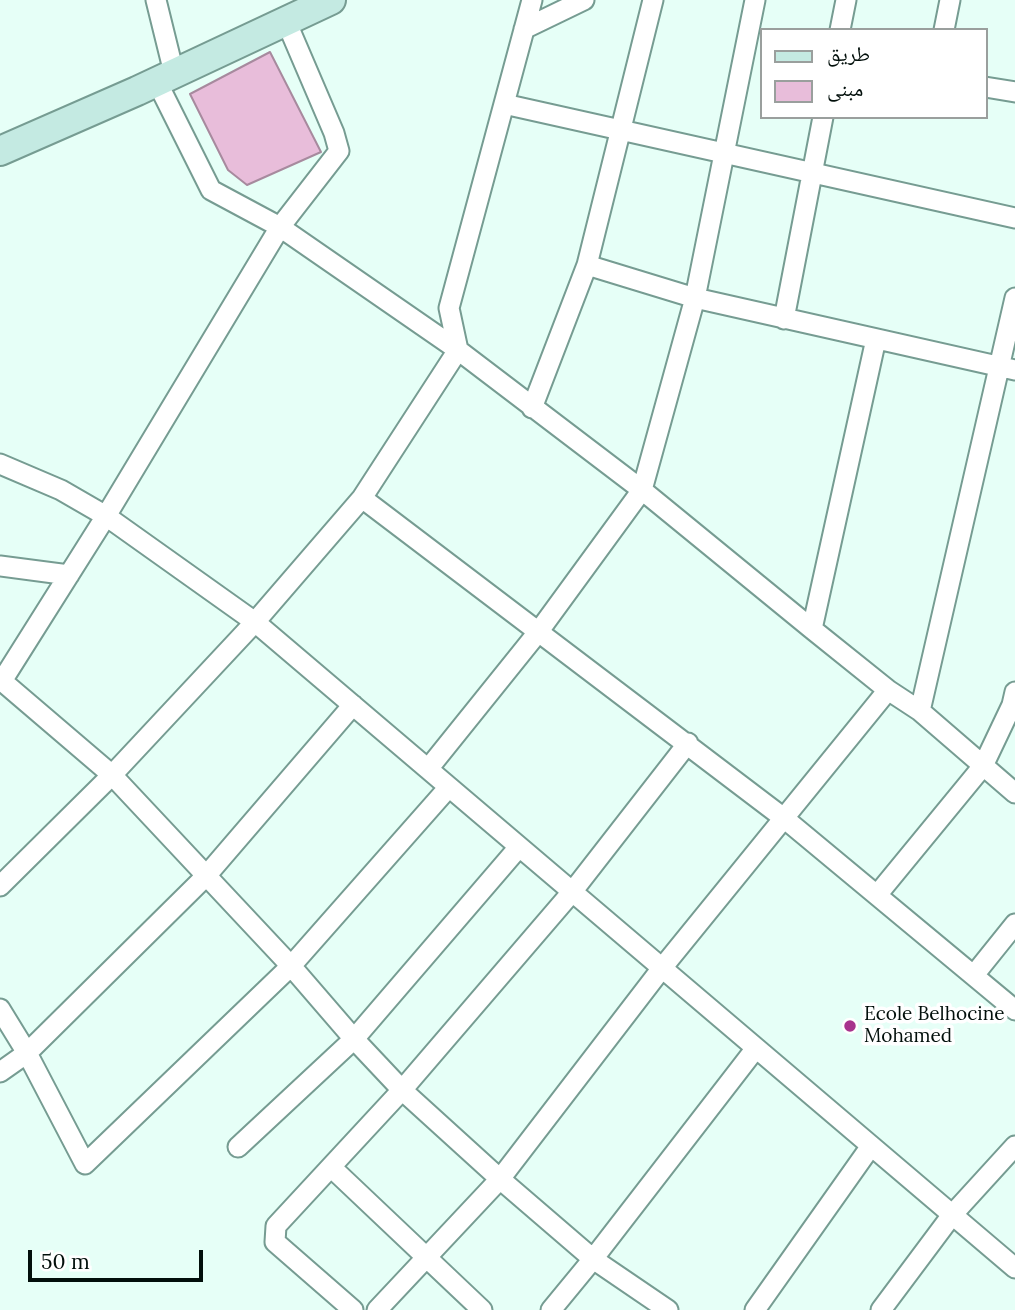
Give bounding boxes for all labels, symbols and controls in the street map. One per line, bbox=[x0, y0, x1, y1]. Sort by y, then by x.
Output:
legend bbox=[760, 28, 987, 119]
text: طريق bbox=[827, 40, 870, 67]
text: مبنى bbox=[827, 75, 863, 102]
place label: Ecole Belhocine Mohamed bbox=[864, 1004, 1004, 1048]
marker: Ecole Belhocine Mohamed bbox=[842, 1018, 858, 1034]
scale bar bbox=[32, 1236, 206, 1280]
text: 50 m bbox=[41, 1248, 90, 1275]

